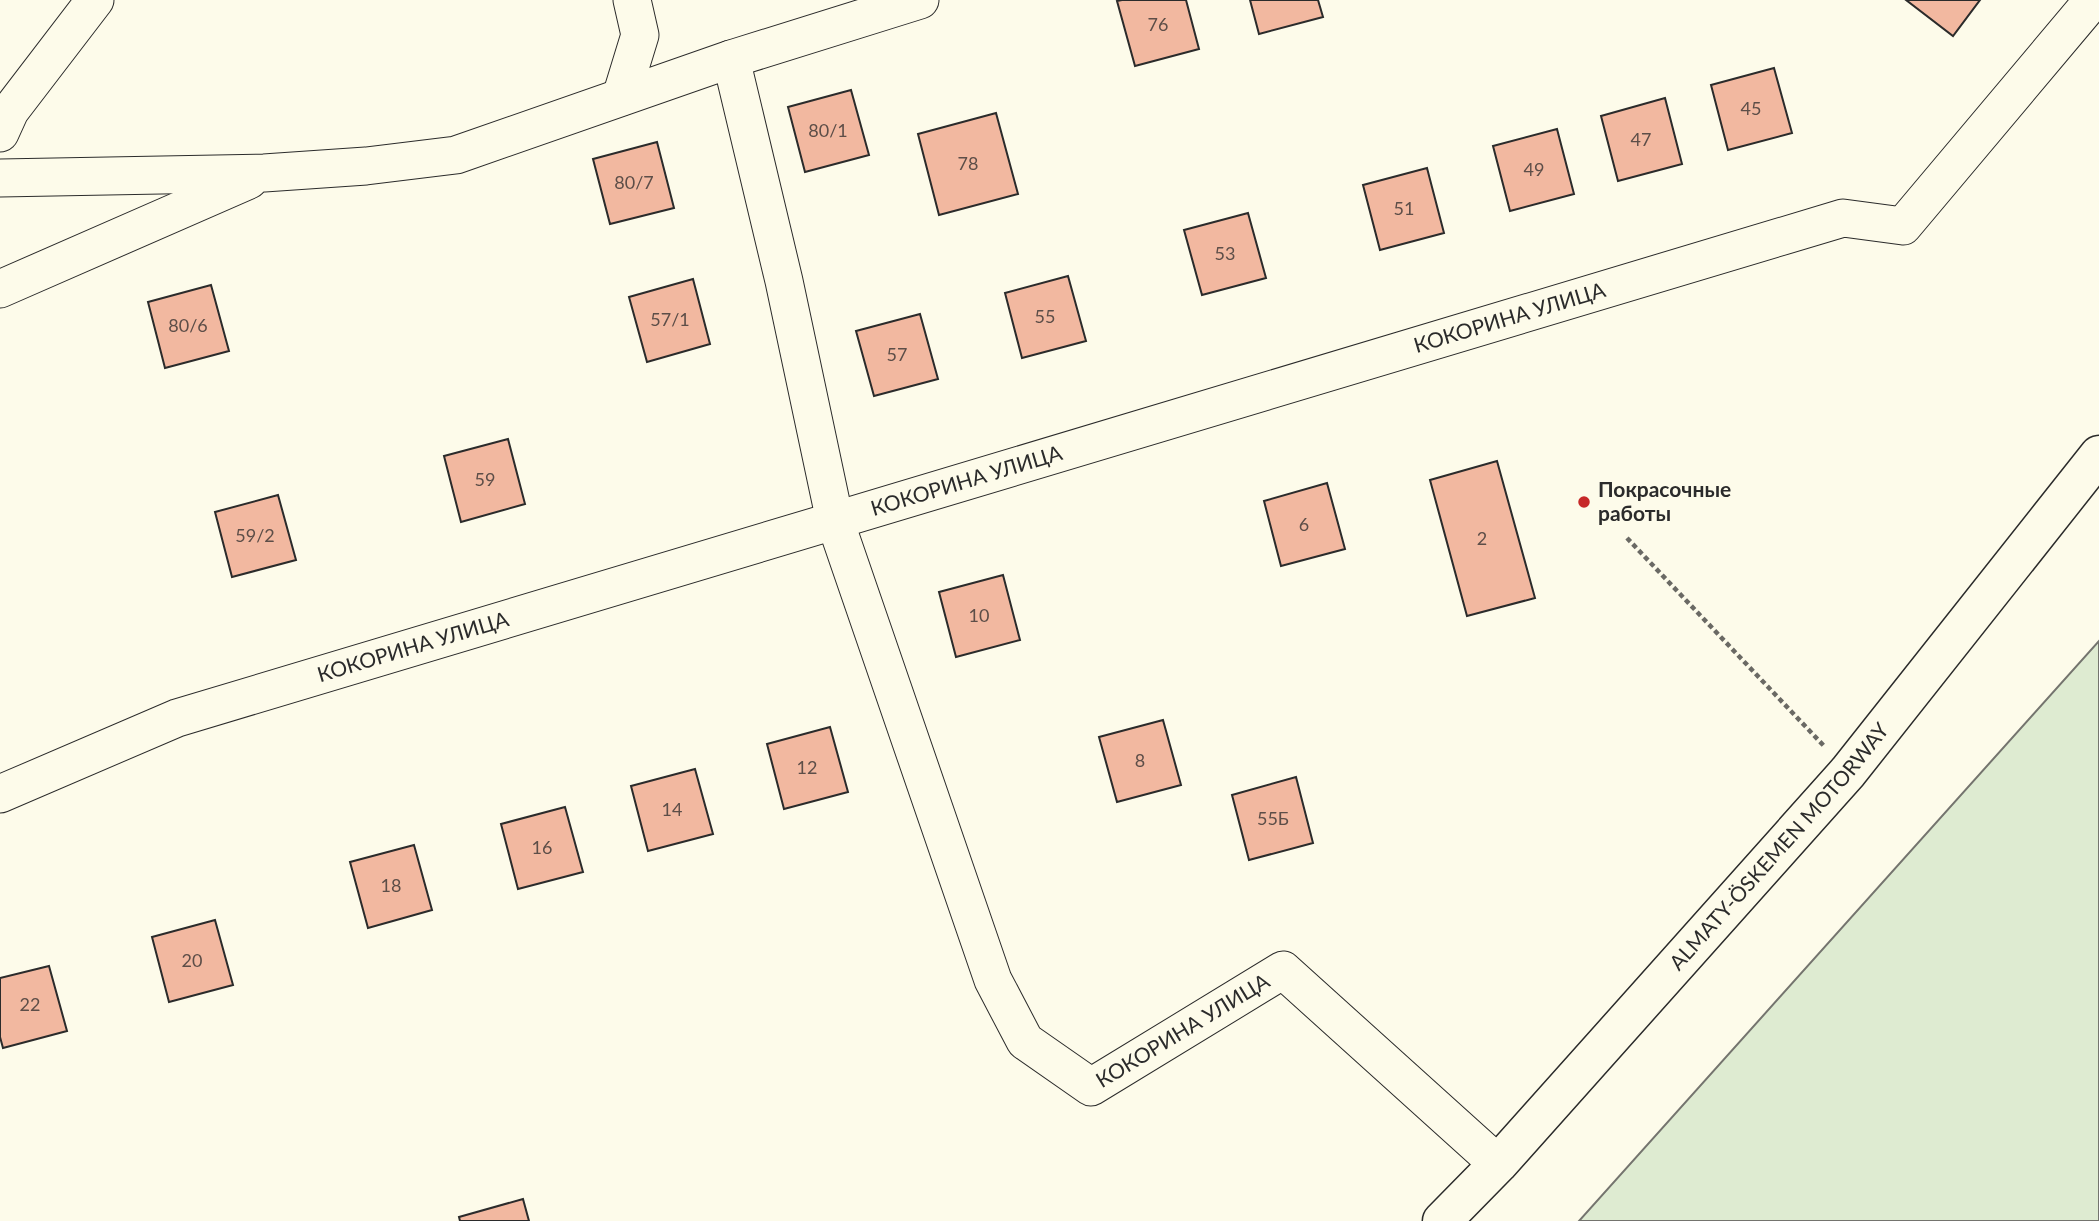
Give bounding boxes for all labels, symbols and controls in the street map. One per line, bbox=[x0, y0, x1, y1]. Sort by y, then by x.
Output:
house number: 76 bbox=[1148, 13, 1168, 35]
house number: 45 bbox=[1741, 97, 1761, 119]
house number: 80/1 bbox=[808, 119, 848, 141]
house number: 47 bbox=[1631, 128, 1651, 150]
house number: 78 bbox=[958, 152, 978, 174]
house number: 49 bbox=[1524, 158, 1544, 180]
house number: 80/7 bbox=[614, 171, 654, 193]
house number: 51 bbox=[1394, 197, 1414, 219]
house number: 53 bbox=[1215, 242, 1235, 264]
street label: КОКОРИНА УЛИЦА bbox=[1411, 276, 1609, 357]
house number: 55 bbox=[1035, 305, 1055, 327]
house number: 57/1 bbox=[650, 308, 690, 330]
house number: 80/6 bbox=[168, 314, 208, 336]
house number: 57 bbox=[887, 343, 907, 365]
street label: КОКОРИНА УЛИЦА bbox=[867, 439, 1066, 520]
house number: 59 bbox=[475, 468, 495, 490]
place label: Покрасочные работы bbox=[1598, 476, 1731, 525]
marker: Покрасочные работы bbox=[1576, 494, 1592, 510]
house number: 6 bbox=[1299, 513, 1309, 535]
house number: 59/2 bbox=[235, 524, 275, 546]
house number: 2 bbox=[1477, 527, 1487, 549]
house number: 10 bbox=[969, 604, 989, 626]
street label: КОКОРИНА УЛИЦА bbox=[314, 605, 512, 686]
street label: ALMATY-ÖSKEMEN MOTORWAY bbox=[1663, 717, 1894, 974]
house number: 8 bbox=[1135, 749, 1145, 771]
house number: 12 bbox=[797, 756, 817, 778]
house number: 14 bbox=[662, 798, 682, 820]
house number: 55Б bbox=[1257, 807, 1289, 829]
house number: 16 bbox=[532, 836, 552, 858]
house number: 18 bbox=[381, 874, 401, 896]
house number: 20 bbox=[182, 949, 202, 971]
street label: КОКОРИНА УЛИЦА bbox=[1091, 967, 1274, 1092]
house number: 22 bbox=[20, 993, 40, 1015]

